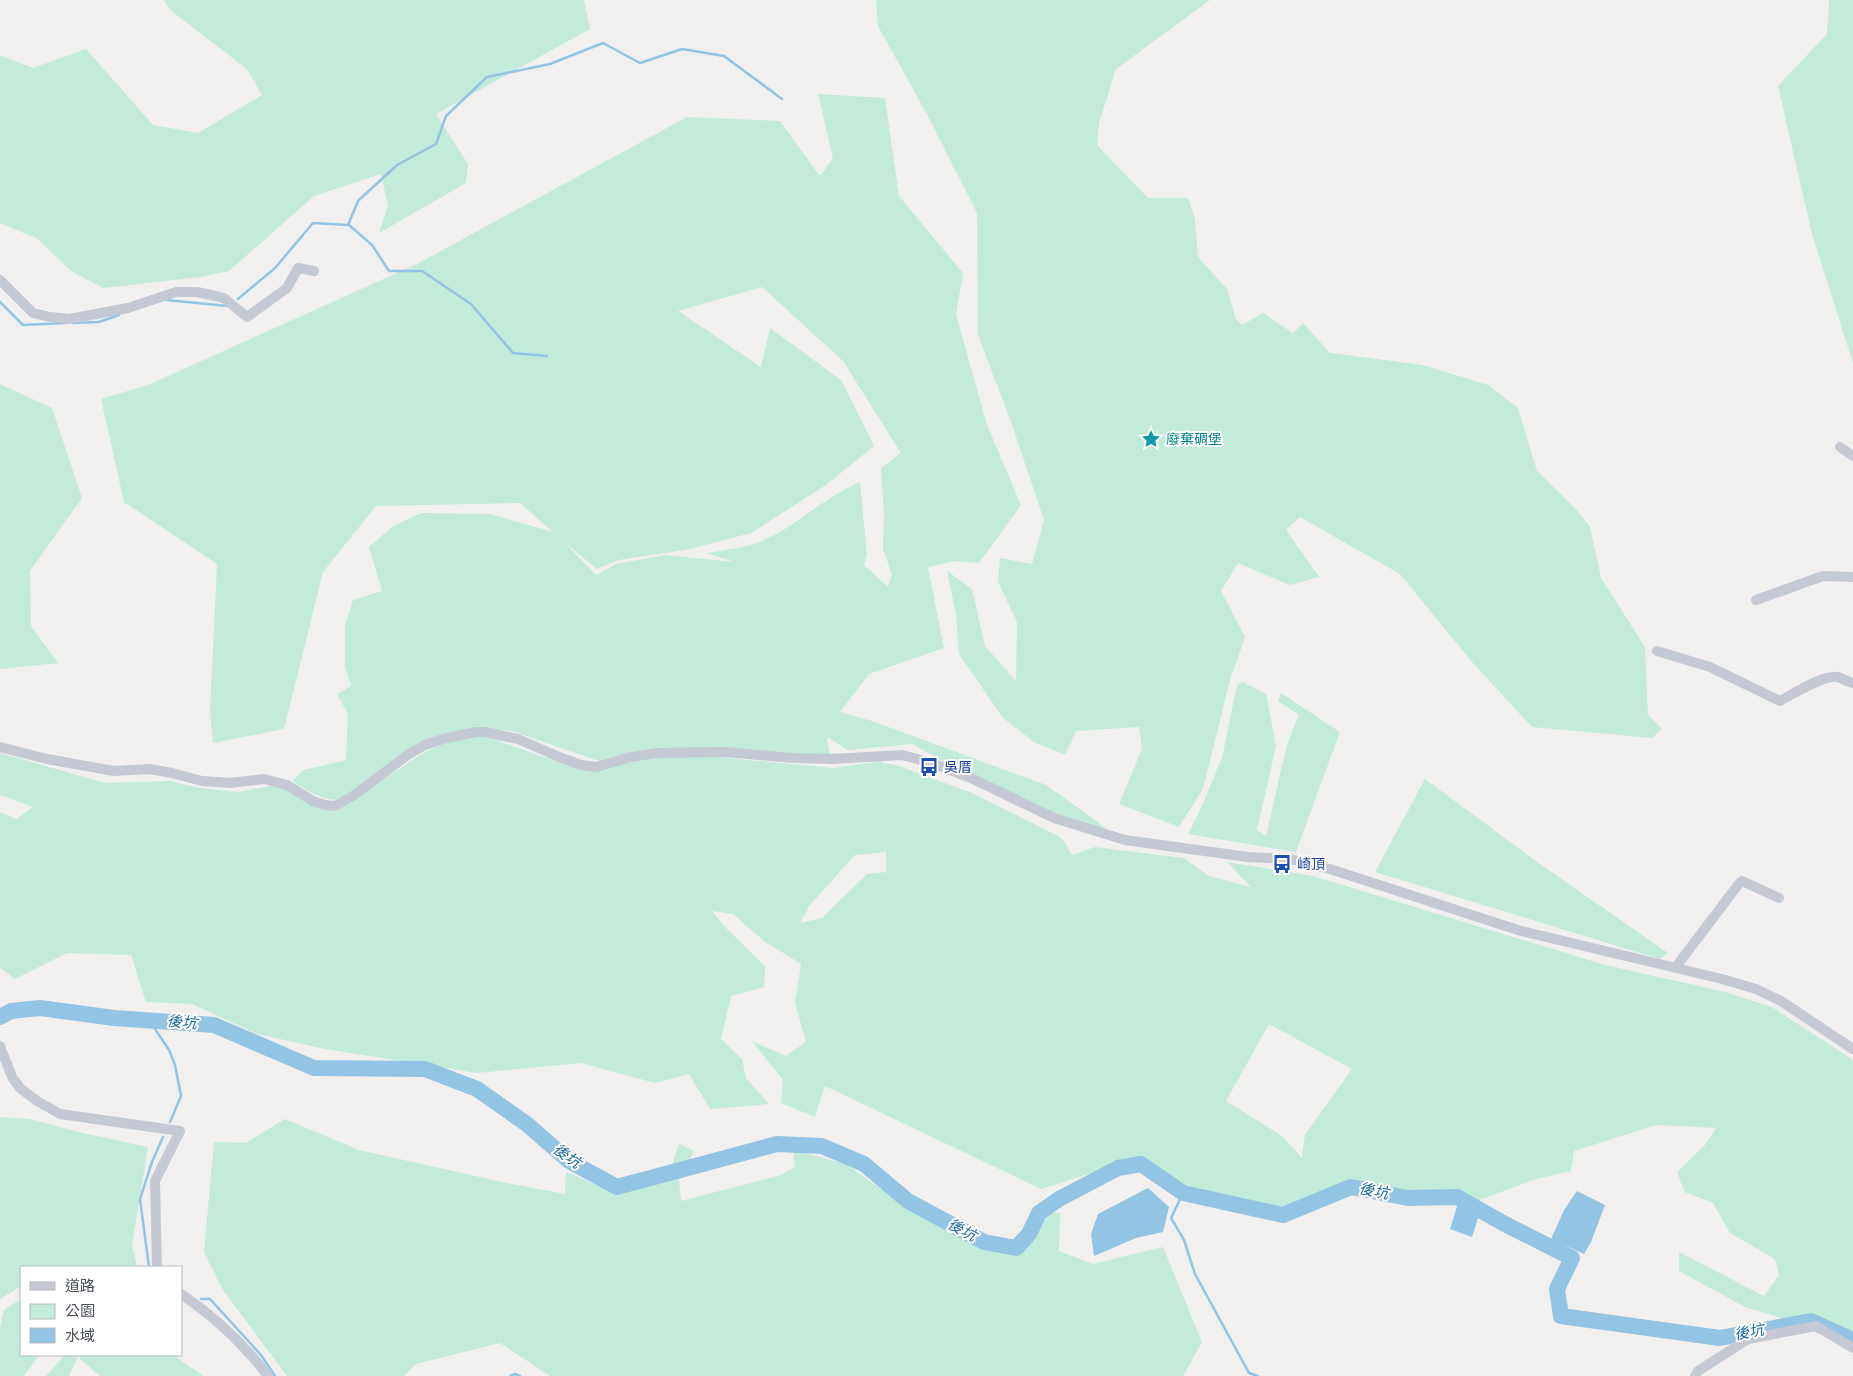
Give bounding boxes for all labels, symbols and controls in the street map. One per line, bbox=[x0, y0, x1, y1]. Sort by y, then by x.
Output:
place icon: 廢棄碉堡 bbox=[1140, 428, 1162, 450]
place label: 廢棄碉堡 bbox=[1166, 431, 1222, 448]
bus stop icon: 吳厝 bbox=[918, 756, 940, 778]
place label: 吳厝 bbox=[944, 759, 972, 776]
bus stop icon: 崎頂 bbox=[1271, 853, 1293, 875]
place label: 崎頂 bbox=[1297, 856, 1325, 873]
water label: 後坑 bbox=[166, 1011, 200, 1033]
water label: 後坑 bbox=[550, 1140, 586, 1173]
water label: 後坑 bbox=[1358, 1179, 1392, 1203]
water label: 後坑 bbox=[945, 1215, 981, 1246]
legend bbox=[20, 1266, 182, 1356]
text: 道路 bbox=[65, 1277, 95, 1295]
text: 公園 bbox=[65, 1302, 95, 1320]
water label: 後坑 bbox=[1733, 1320, 1767, 1344]
text: 水域 bbox=[65, 1327, 95, 1345]

